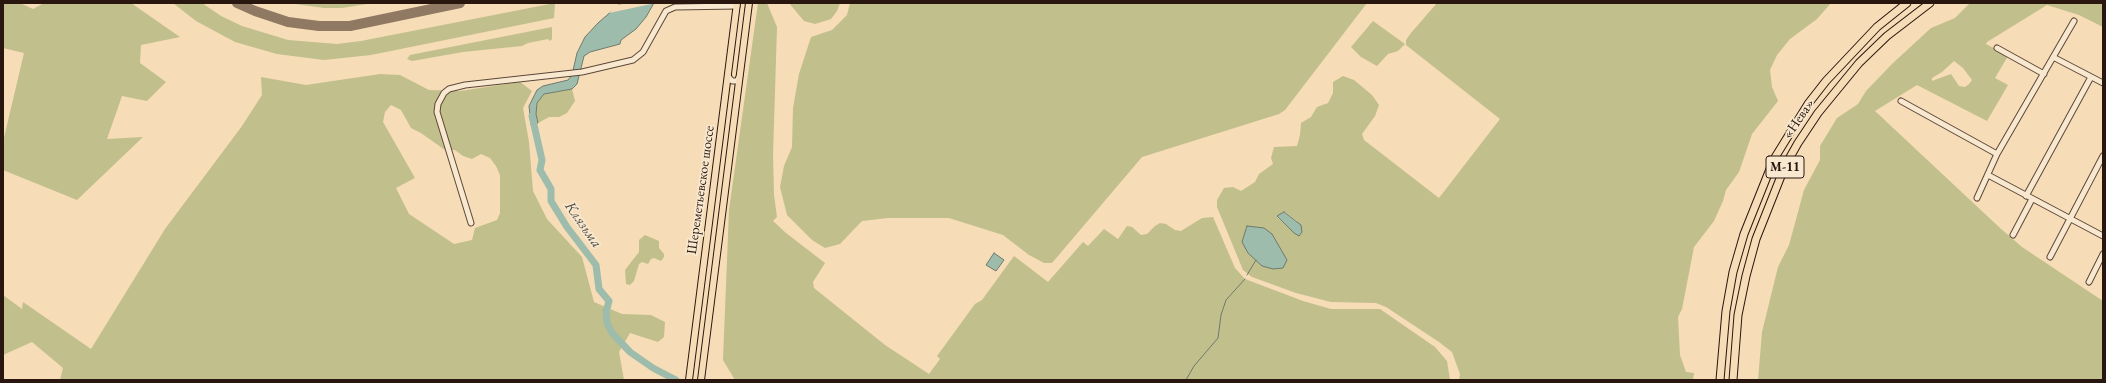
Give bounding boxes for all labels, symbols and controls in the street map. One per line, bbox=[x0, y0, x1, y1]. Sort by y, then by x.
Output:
street label: «Нева» bbox=[1779, 96, 1819, 142]
street label: Шереметьевское шоссе bbox=[684, 125, 718, 255]
road number: М-11 bbox=[1766, 156, 1804, 178]
water label: Клязьма bbox=[561, 198, 605, 252]

